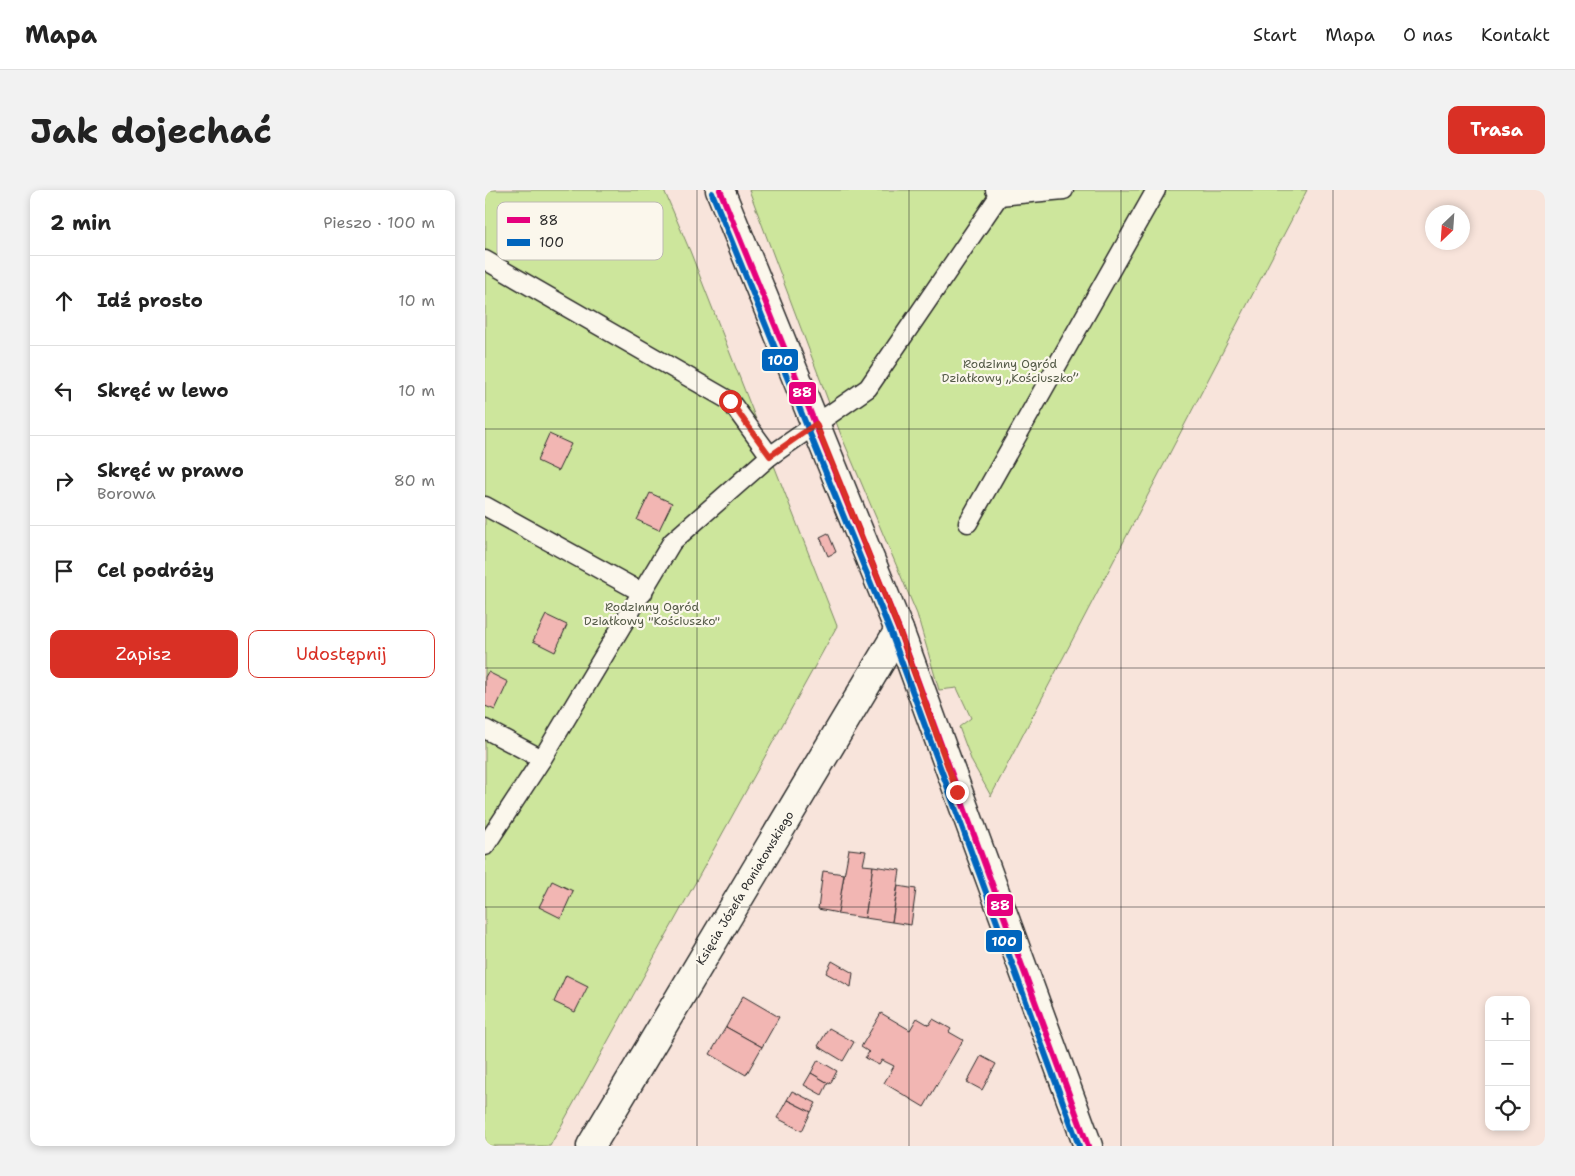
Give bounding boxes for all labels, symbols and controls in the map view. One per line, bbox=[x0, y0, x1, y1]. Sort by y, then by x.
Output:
text: Mapa bbox=[25, 19, 97, 51]
text: Start bbox=[1253, 23, 1297, 47]
text: Mapa bbox=[1325, 23, 1375, 47]
text: O nas bbox=[1403, 23, 1453, 47]
text: Kontakt bbox=[1481, 23, 1550, 47]
button: Trasa bbox=[1448, 106, 1545, 154]
text: Jak dojechać bbox=[30, 107, 272, 154]
legend bbox=[497, 202, 663, 260]
north arrow bbox=[1425, 205, 1470, 250]
text: 2 min bbox=[50, 209, 111, 237]
text: 88 bbox=[539, 211, 558, 229]
text: Pieszo · 100 m bbox=[323, 212, 435, 233]
text: 100 bbox=[539, 233, 564, 251]
icon: ahead bbox=[50, 287, 78, 315]
text: Idź prosto bbox=[97, 288, 203, 313]
text: 10 m bbox=[398, 290, 435, 311]
line badge: 100 bbox=[761, 348, 799, 372]
text: 100 bbox=[767, 351, 793, 369]
park label: Rodzinny Ogród Działkowy „Kościuszko” bbox=[942, 356, 1079, 386]
icon: left bbox=[50, 377, 78, 405]
text: Skręć w lewo bbox=[97, 378, 229, 403]
text: 10 m bbox=[398, 380, 435, 401]
line badge: 88 bbox=[788, 381, 817, 405]
text: 88 bbox=[792, 383, 812, 401]
route start bbox=[719, 390, 742, 413]
text: Skręć w prawo bbox=[97, 458, 244, 483]
icon: right bbox=[50, 467, 78, 495]
text: 80 m bbox=[394, 470, 435, 491]
text: Borowa bbox=[97, 483, 156, 504]
icon: arrive bbox=[50, 557, 78, 585]
text: Cel podróży bbox=[97, 558, 214, 583]
park label: Rodzinny Ogród Działkowy "Kościuszko" bbox=[584, 599, 720, 629]
button: Zapisz bbox=[50, 630, 238, 678]
button: Udostępnij bbox=[248, 630, 435, 678]
route end bbox=[946, 781, 969, 804]
street label: Księcia Józefa Poniatowskiego bbox=[693, 808, 797, 968]
line badge: 88 bbox=[986, 893, 1014, 917]
text: 88 bbox=[990, 896, 1010, 914]
line badge: 100 bbox=[985, 929, 1023, 953]
text: 100 bbox=[991, 932, 1017, 950]
map controls bbox=[1485, 996, 1530, 1131]
button: + bbox=[1485, 996, 1530, 1041]
button: − bbox=[1485, 1041, 1530, 1086]
button: locate bbox=[1485, 1086, 1530, 1131]

